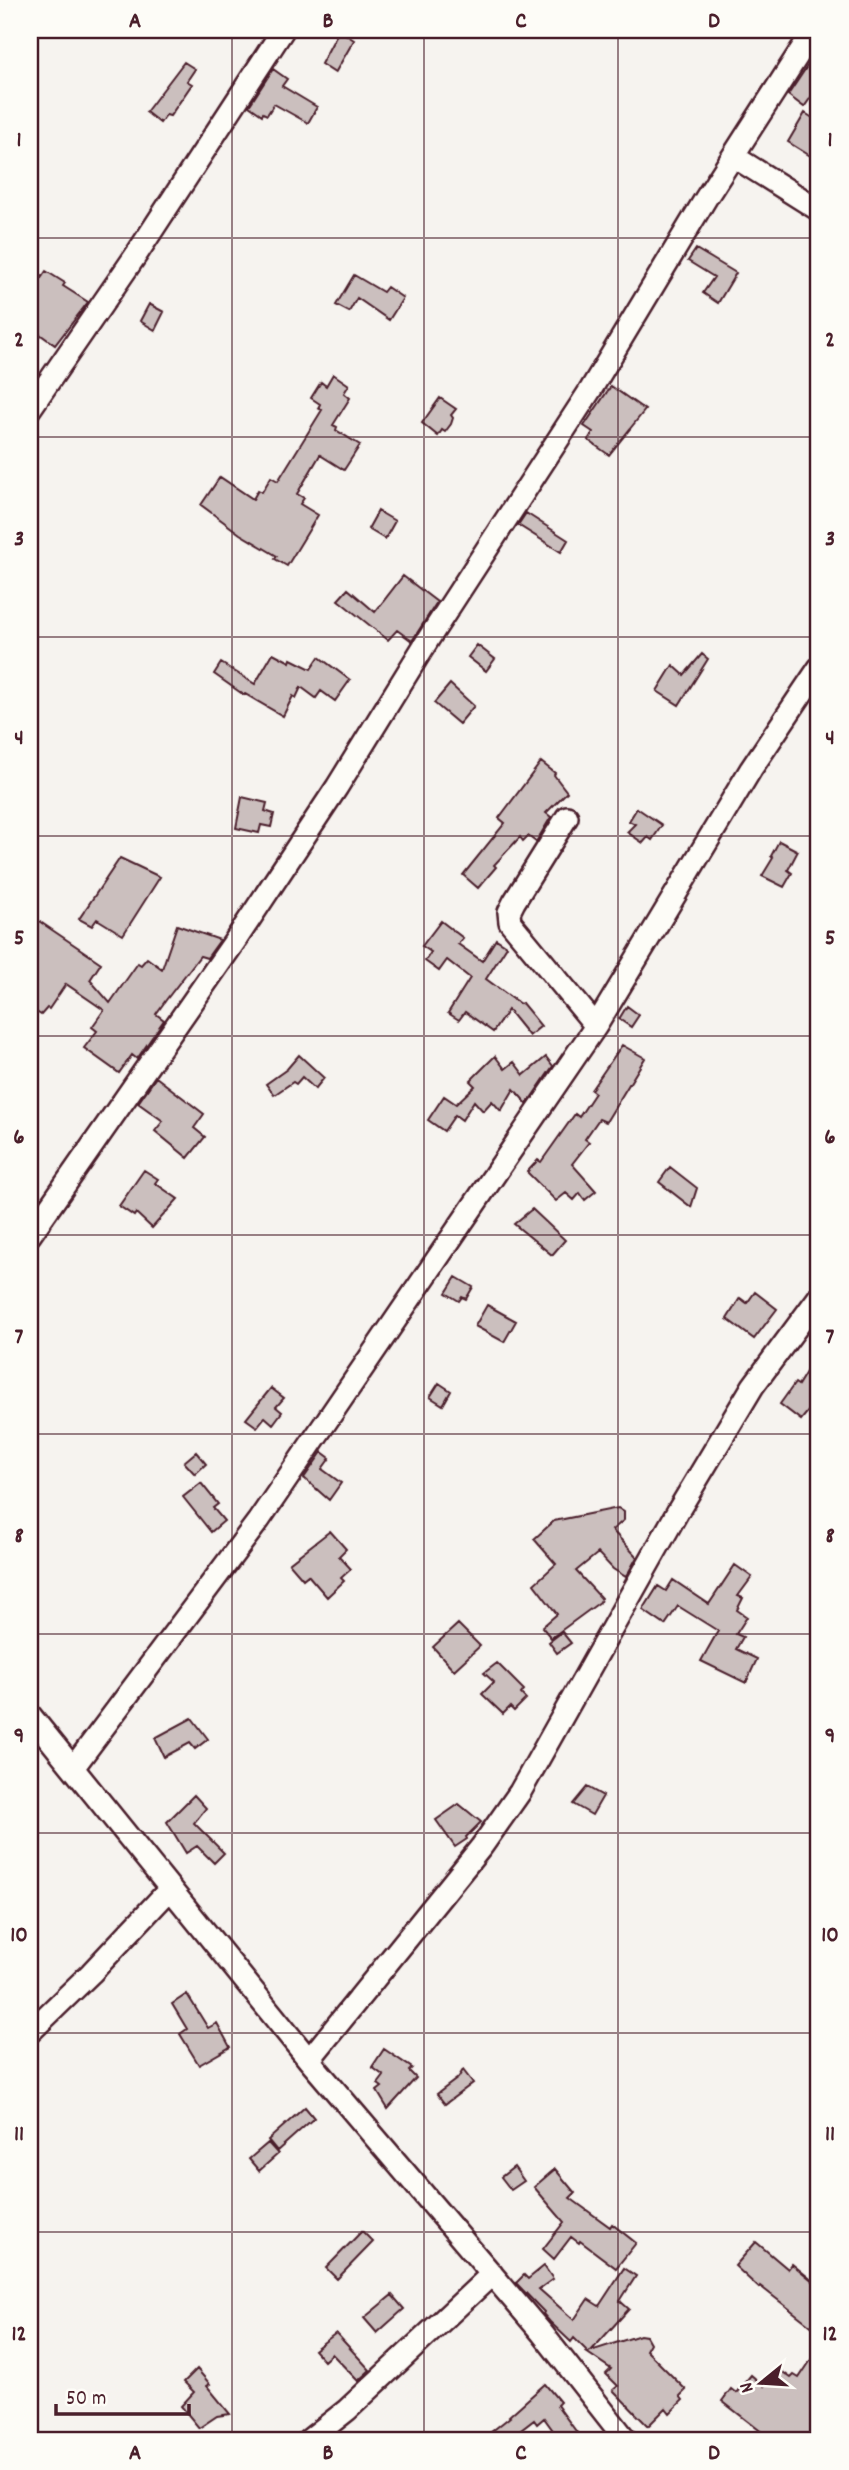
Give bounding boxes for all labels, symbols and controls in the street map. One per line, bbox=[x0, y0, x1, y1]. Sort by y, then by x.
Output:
text: A bbox=[129, 6, 141, 39]
text: B bbox=[323, 6, 334, 39]
text: C bbox=[515, 6, 527, 39]
text: D bbox=[708, 6, 720, 39]
text: 1 bbox=[16, 125, 22, 158]
text: 1 bbox=[827, 125, 833, 158]
text: 2 bbox=[14, 325, 24, 358]
text: 2 bbox=[825, 325, 835, 358]
text: 3 bbox=[14, 524, 24, 557]
text: 3 bbox=[825, 524, 835, 557]
text: 4 bbox=[14, 723, 24, 756]
text: 4 bbox=[825, 723, 835, 756]
text: 5 bbox=[14, 923, 24, 956]
text: 5 bbox=[825, 923, 835, 956]
text: 6 bbox=[13, 1122, 25, 1155]
text: 6 bbox=[824, 1122, 836, 1155]
text: 7 bbox=[15, 1322, 24, 1355]
text: 7 bbox=[826, 1322, 835, 1355]
text: 8 bbox=[14, 1521, 24, 1554]
text: 8 bbox=[825, 1521, 835, 1554]
text: 9 bbox=[14, 1721, 24, 1754]
text: 9 bbox=[825, 1721, 835, 1754]
text: 10 bbox=[10, 1920, 28, 1953]
text: 10 bbox=[821, 1920, 839, 1953]
text: 11 bbox=[14, 2119, 24, 2152]
text: 11 bbox=[825, 2119, 835, 2152]
text: 12 bbox=[11, 2319, 27, 2352]
text: 12 bbox=[822, 2319, 838, 2352]
north arrow bbox=[726, 2348, 796, 2418]
scale bar bbox=[56, 2372, 189, 2416]
text: N bbox=[734, 2379, 762, 2396]
text: 50 m bbox=[66, 2385, 106, 2415]
text: A bbox=[129, 2438, 141, 2470]
text: B bbox=[323, 2438, 334, 2470]
text: C bbox=[515, 2438, 527, 2470]
text: D bbox=[708, 2438, 720, 2470]

